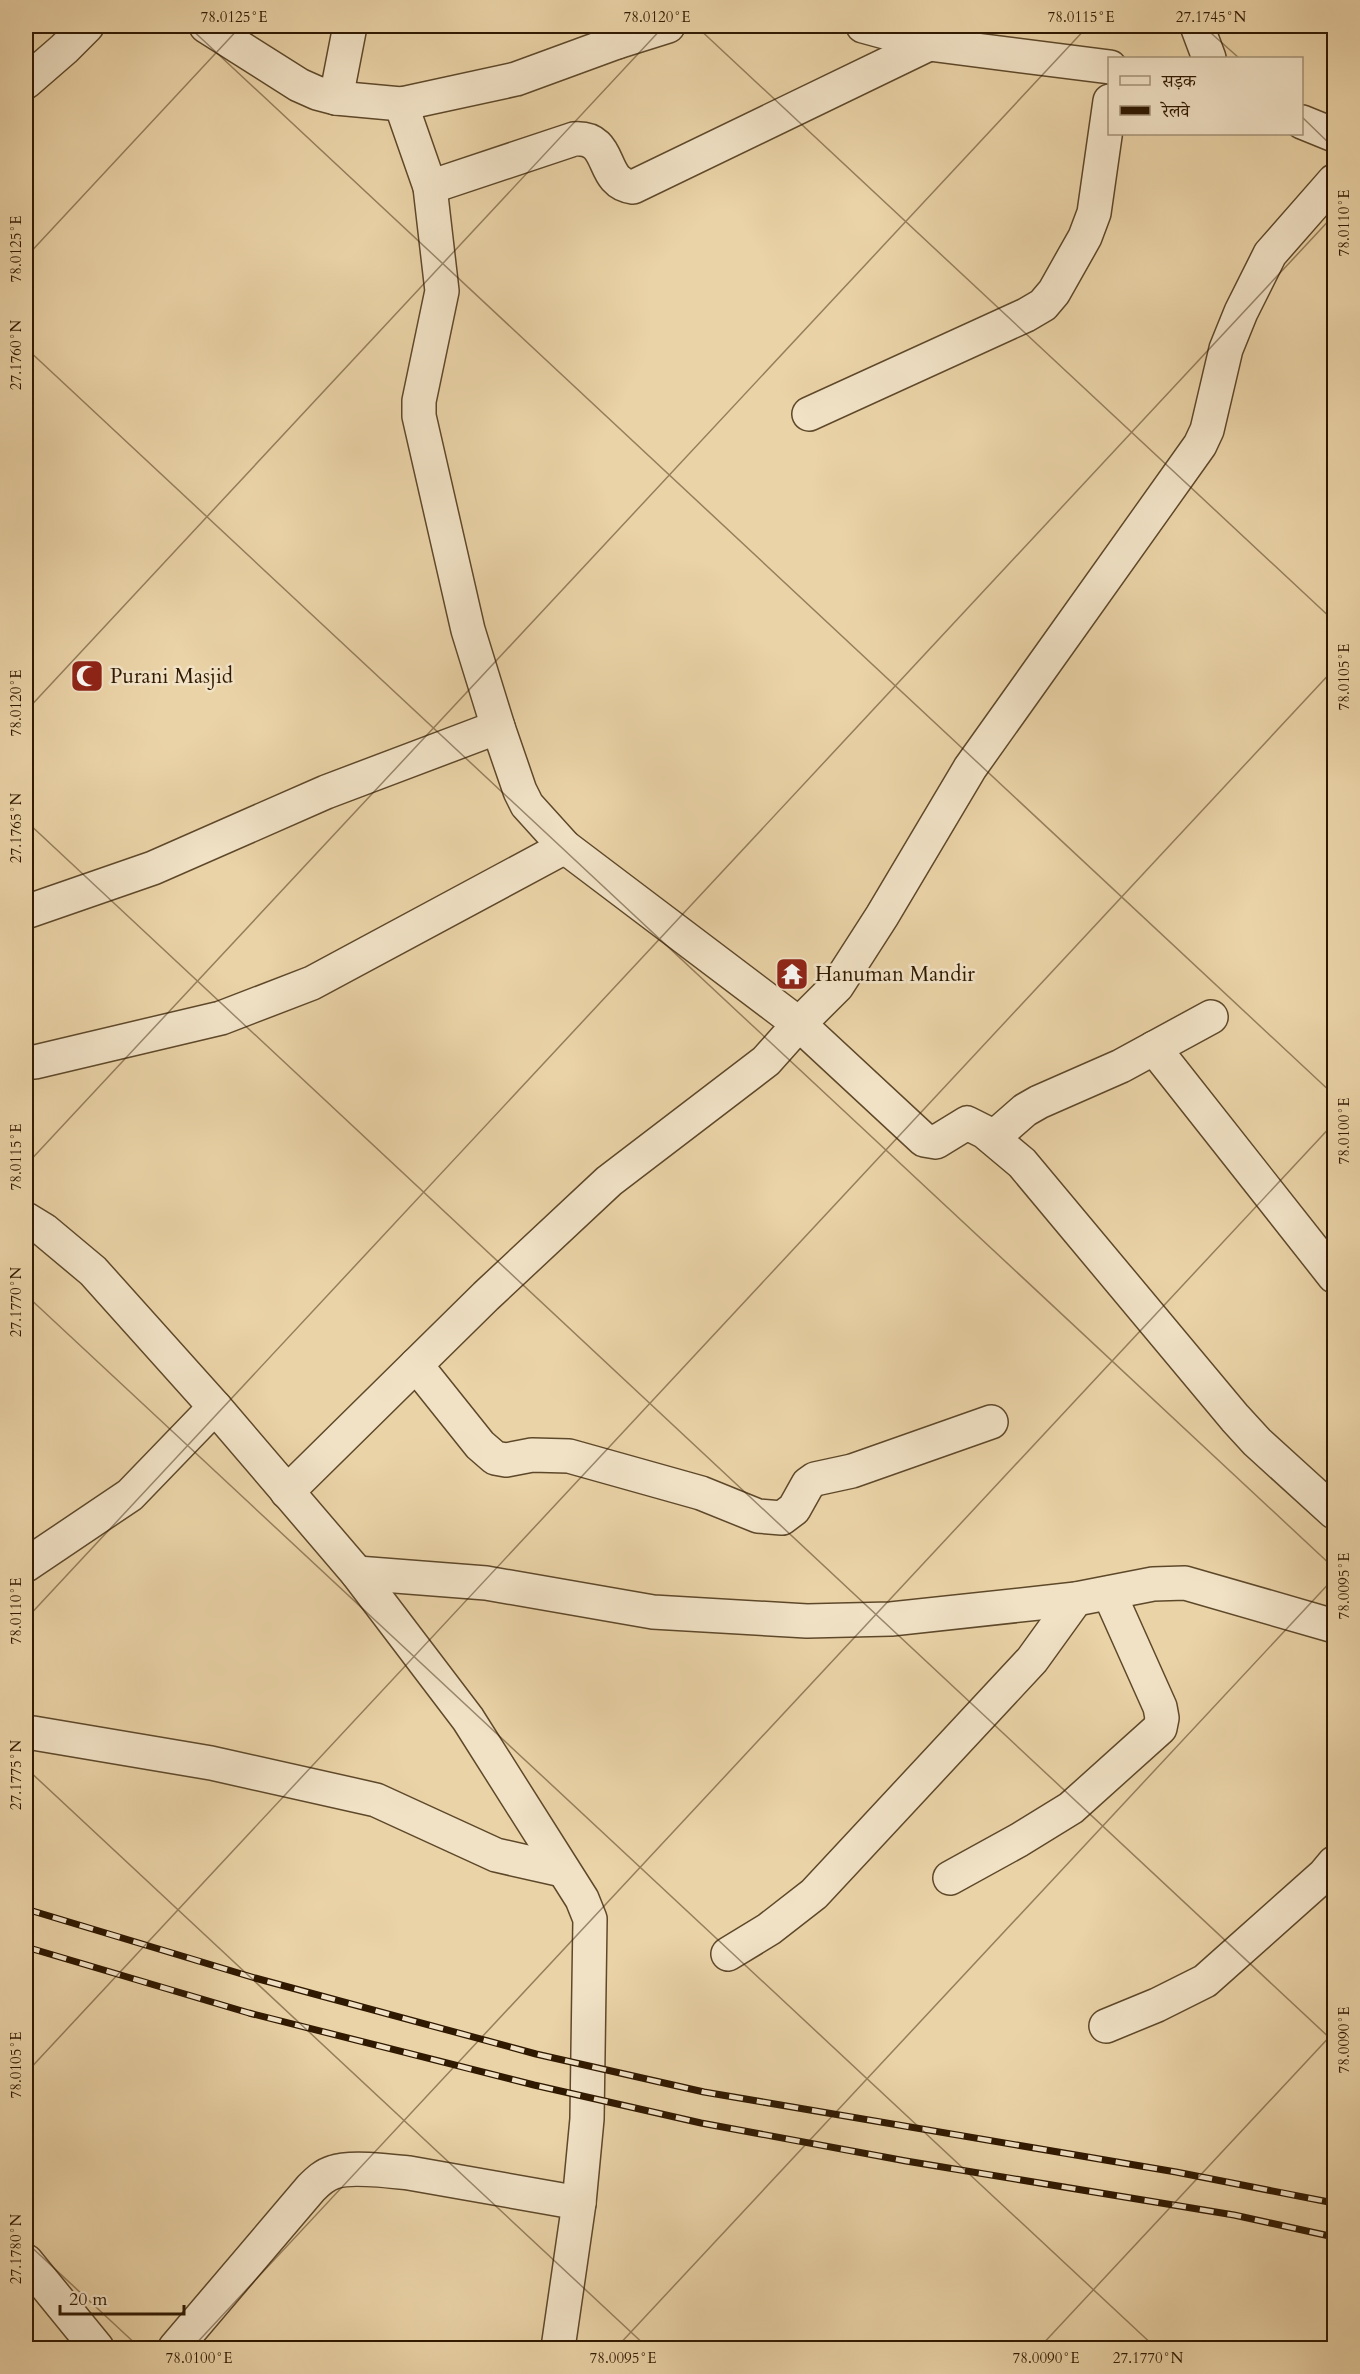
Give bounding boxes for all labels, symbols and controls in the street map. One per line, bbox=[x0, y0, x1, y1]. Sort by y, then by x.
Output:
text: 78.0125°E bbox=[201, 7, 267, 27]
text: 78.0120°E bbox=[624, 7, 690, 27]
text: 78.0115°E bbox=[1048, 7, 1114, 27]
text: 27.1745°N bbox=[1176, 7, 1246, 27]
legend bbox=[1108, 57, 1303, 135]
text: सड़क bbox=[1161, 69, 1197, 94]
text: रेलवे bbox=[1160, 99, 1191, 124]
text: 78.0110°E bbox=[1334, 190, 1354, 256]
text: 78.0125°E bbox=[6, 216, 26, 282]
text: 27.1760°N bbox=[6, 320, 26, 390]
text: 78.0105°E bbox=[1334, 644, 1354, 710]
mosque icon: Purani Masjid bbox=[69, 658, 105, 694]
place label: Purani Masjid bbox=[110, 662, 233, 691]
text: 78.0120°E bbox=[6, 670, 26, 736]
text: 27.1765°N bbox=[6, 793, 26, 863]
temple icon: Hanuman Mandir bbox=[774, 956, 810, 992]
place label: Hanuman Mandir bbox=[815, 960, 975, 989]
text: 78.0100°E bbox=[1334, 1098, 1354, 1164]
text: 78.0115°E bbox=[6, 1124, 26, 1190]
text: 27.1770°N bbox=[6, 1267, 26, 1337]
text: 78.0095°E bbox=[1334, 1553, 1354, 1619]
text: 78.0110°E bbox=[6, 1578, 26, 1644]
text: 27.1775°N bbox=[6, 1740, 26, 1810]
text: 78.0090°E bbox=[1334, 2007, 1354, 2073]
text: 78.0105°E bbox=[6, 2032, 26, 2098]
text: 27.1780°N bbox=[6, 2214, 26, 2284]
scale bar bbox=[60, 2278, 184, 2316]
text: 20 m bbox=[69, 2287, 108, 2312]
text: 78.0100°E bbox=[166, 2348, 232, 2368]
text: 78.0095°E bbox=[590, 2348, 656, 2368]
text: 78.0090°E bbox=[1013, 2348, 1079, 2368]
text: 27.1770°N bbox=[1113, 2348, 1183, 2368]

